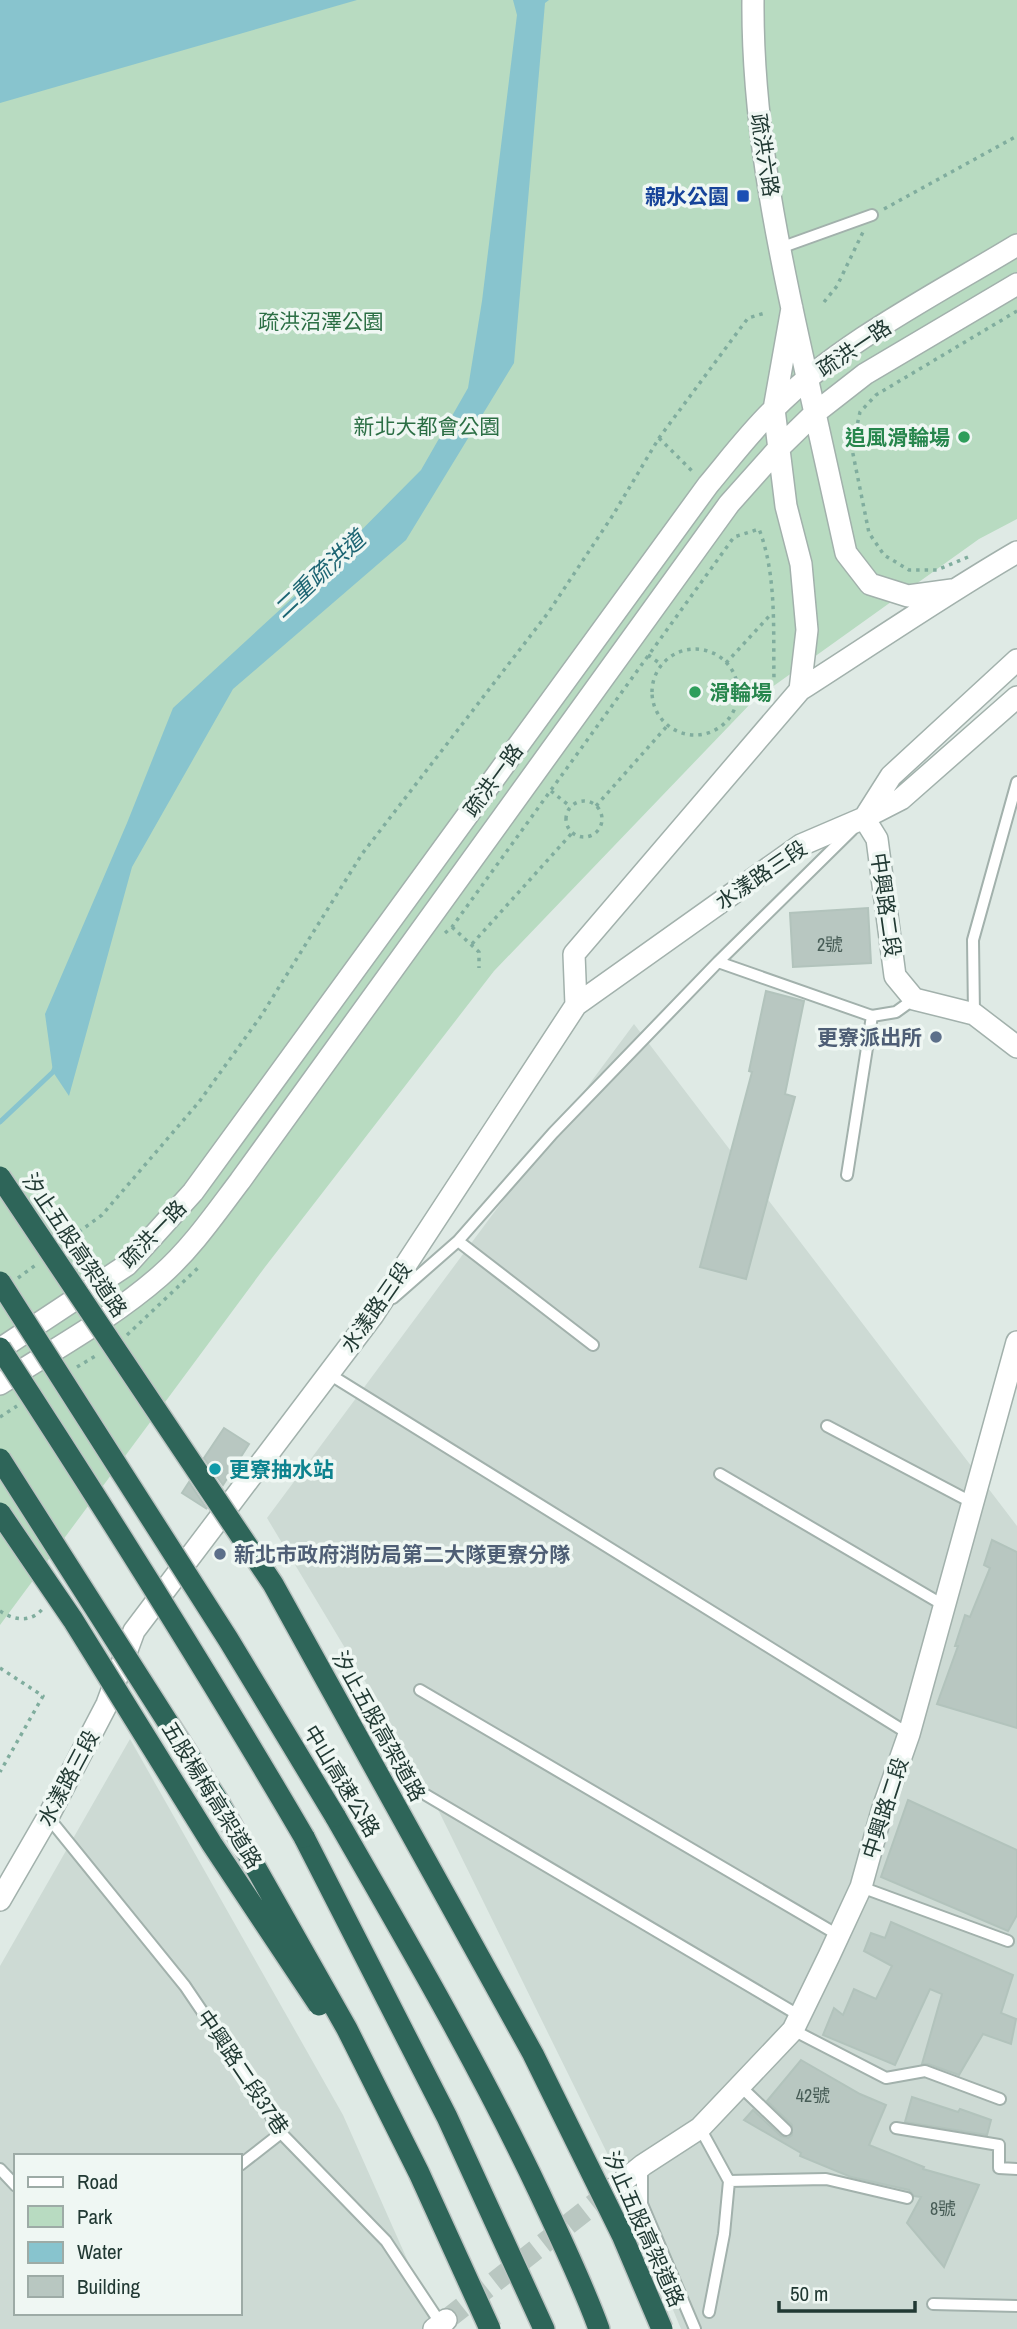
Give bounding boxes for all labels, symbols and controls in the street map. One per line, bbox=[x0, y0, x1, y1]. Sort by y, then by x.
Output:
street label: 疏洪六路 bbox=[744, 111, 786, 199]
place label: 親水公園 bbox=[645, 182, 729, 211]
marker: 親水公園 bbox=[735, 188, 751, 204]
park label: 疏洪沼澤公園 bbox=[258, 307, 384, 336]
street label: 疏洪一路 bbox=[811, 312, 897, 384]
park label: 新北大都會公園 bbox=[354, 412, 501, 441]
place label: 追風滑輪場 bbox=[845, 423, 950, 452]
marker: 追風滑輪場 bbox=[956, 429, 972, 445]
water label: 二重疏洪道 bbox=[266, 521, 374, 625]
place label: 滑輪場 bbox=[709, 678, 772, 707]
marker: 滑輪場 bbox=[687, 684, 703, 700]
street label: 疏洪一路 bbox=[457, 737, 529, 823]
street label: 水漾路三段 bbox=[709, 834, 813, 916]
street label: 中興路二段 bbox=[864, 851, 908, 959]
house number: 2號 bbox=[817, 932, 843, 957]
place label: 更寮派出所 bbox=[817, 1023, 922, 1052]
marker: 更寮派出所 bbox=[928, 1029, 944, 1045]
street label: 汐止五股高架道路 bbox=[16, 1167, 134, 1323]
street label: 疏洪一路 bbox=[113, 1194, 193, 1274]
street label: 水漾路三段 bbox=[334, 1256, 418, 1358]
place label: 更寮抽水站 bbox=[229, 1455, 334, 1484]
marker: 更寮抽水站 bbox=[207, 1461, 223, 1477]
place label: 新北市政府消防局第二大隊更寮分隊 bbox=[234, 1540, 571, 1569]
marker: 新北市政府消防局第二大隊更寮分隊 bbox=[212, 1546, 228, 1562]
street label: 汐止五股高架道路 bbox=[326, 1646, 432, 1806]
street label: 五股楊梅高架道路 bbox=[155, 1716, 269, 1874]
street label: 中山高速公路 bbox=[297, 1720, 387, 1842]
street label: 水漾路三段 bbox=[31, 1725, 105, 1831]
street label: 中興路二段 bbox=[855, 1754, 915, 1862]
street label: 中興路二段37巷 bbox=[190, 2004, 296, 2140]
house number: 42號 bbox=[796, 2083, 830, 2108]
street label: 汐止五股高架道路 bbox=[597, 2146, 691, 2312]
legend bbox=[14, 2154, 242, 2315]
text: Road bbox=[77, 2167, 118, 2196]
house number: 8號 bbox=[930, 2196, 956, 2221]
text: Park bbox=[77, 2202, 113, 2231]
text: Water bbox=[77, 2237, 123, 2266]
scale bar bbox=[779, 2270, 916, 2314]
text: Building bbox=[77, 2272, 141, 2301]
text: 50 m bbox=[790, 2279, 828, 2308]

